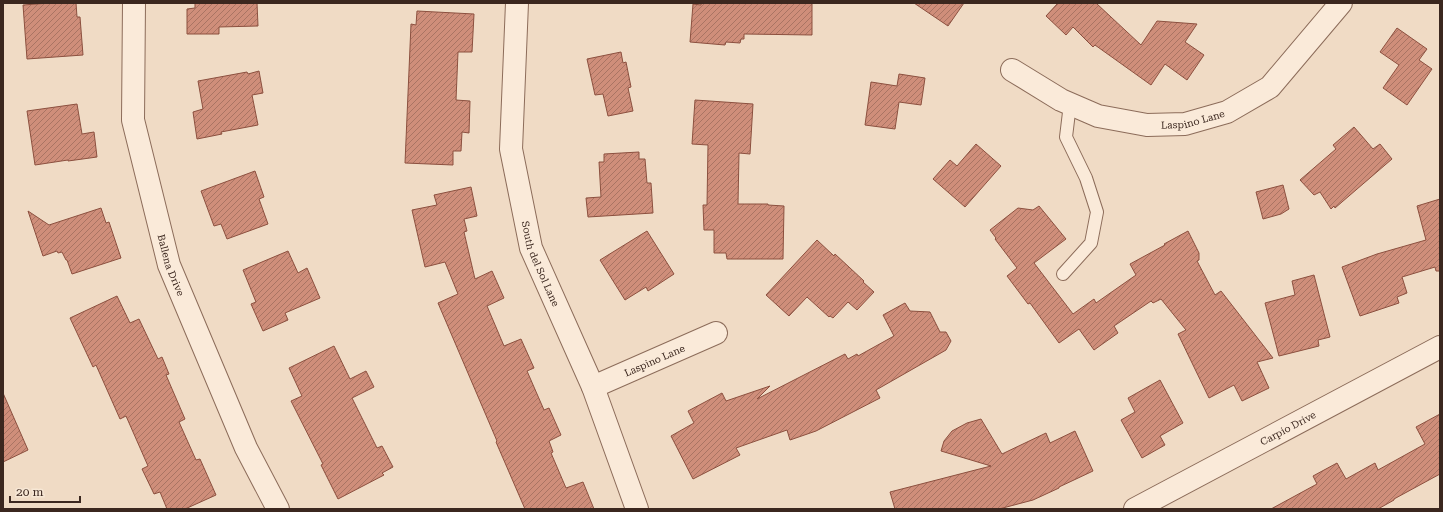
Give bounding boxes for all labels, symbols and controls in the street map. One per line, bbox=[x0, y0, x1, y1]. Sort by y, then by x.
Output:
street label: Laspino Lane bbox=[1161, 107, 1226, 130]
street label: South del Sol Lane bbox=[520, 220, 562, 308]
street label: Ballena Drive bbox=[156, 233, 187, 298]
street label: Laspino Lane bbox=[622, 342, 687, 378]
street label: Carpio Drive bbox=[1258, 408, 1318, 447]
scale bar bbox=[10, 478, 80, 504]
text: 20 m bbox=[16, 485, 43, 499]

